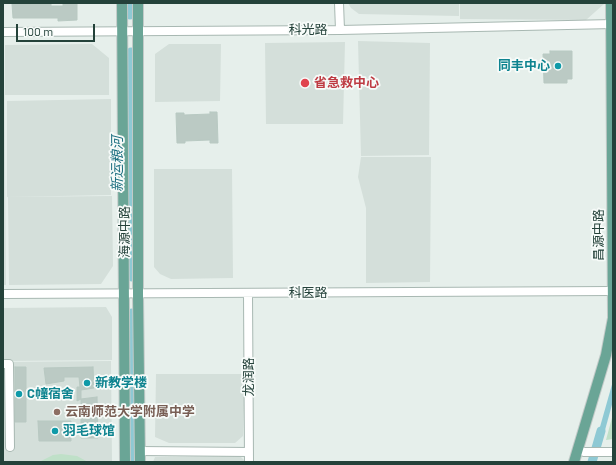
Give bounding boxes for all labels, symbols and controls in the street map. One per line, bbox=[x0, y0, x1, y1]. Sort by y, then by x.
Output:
scale bar bbox=[18, 16, 97, 42]
street label: 科光路 bbox=[289, 22, 327, 38]
text: 100 m bbox=[23, 24, 53, 38]
place label: 同丰中心 bbox=[498, 58, 550, 74]
marker: 同丰中心 bbox=[553, 61, 563, 71]
place label: 省急救中心 bbox=[314, 75, 379, 91]
marker: 省急救中心 bbox=[299, 77, 311, 89]
water label: 新运粮河 bbox=[109, 136, 125, 192]
street label: 海源中路 bbox=[117, 206, 133, 258]
street label: 昌源中路 bbox=[591, 209, 607, 261]
street label: 科医路 bbox=[289, 285, 327, 301]
street label: 龙润路 bbox=[241, 358, 257, 396]
place label: 新教学楼 bbox=[95, 375, 147, 391]
marker: 新教学楼 bbox=[82, 378, 92, 388]
place label: C幢宿舍 bbox=[27, 386, 74, 402]
marker: C幢宿舍 bbox=[14, 389, 24, 399]
place label: 云南师范大学附属中学 bbox=[65, 404, 195, 420]
marker: 云南师范大学附属中学 bbox=[52, 407, 62, 417]
place label: 羽毛球馆 bbox=[63, 423, 115, 439]
marker: 羽毛球馆 bbox=[50, 426, 60, 436]

